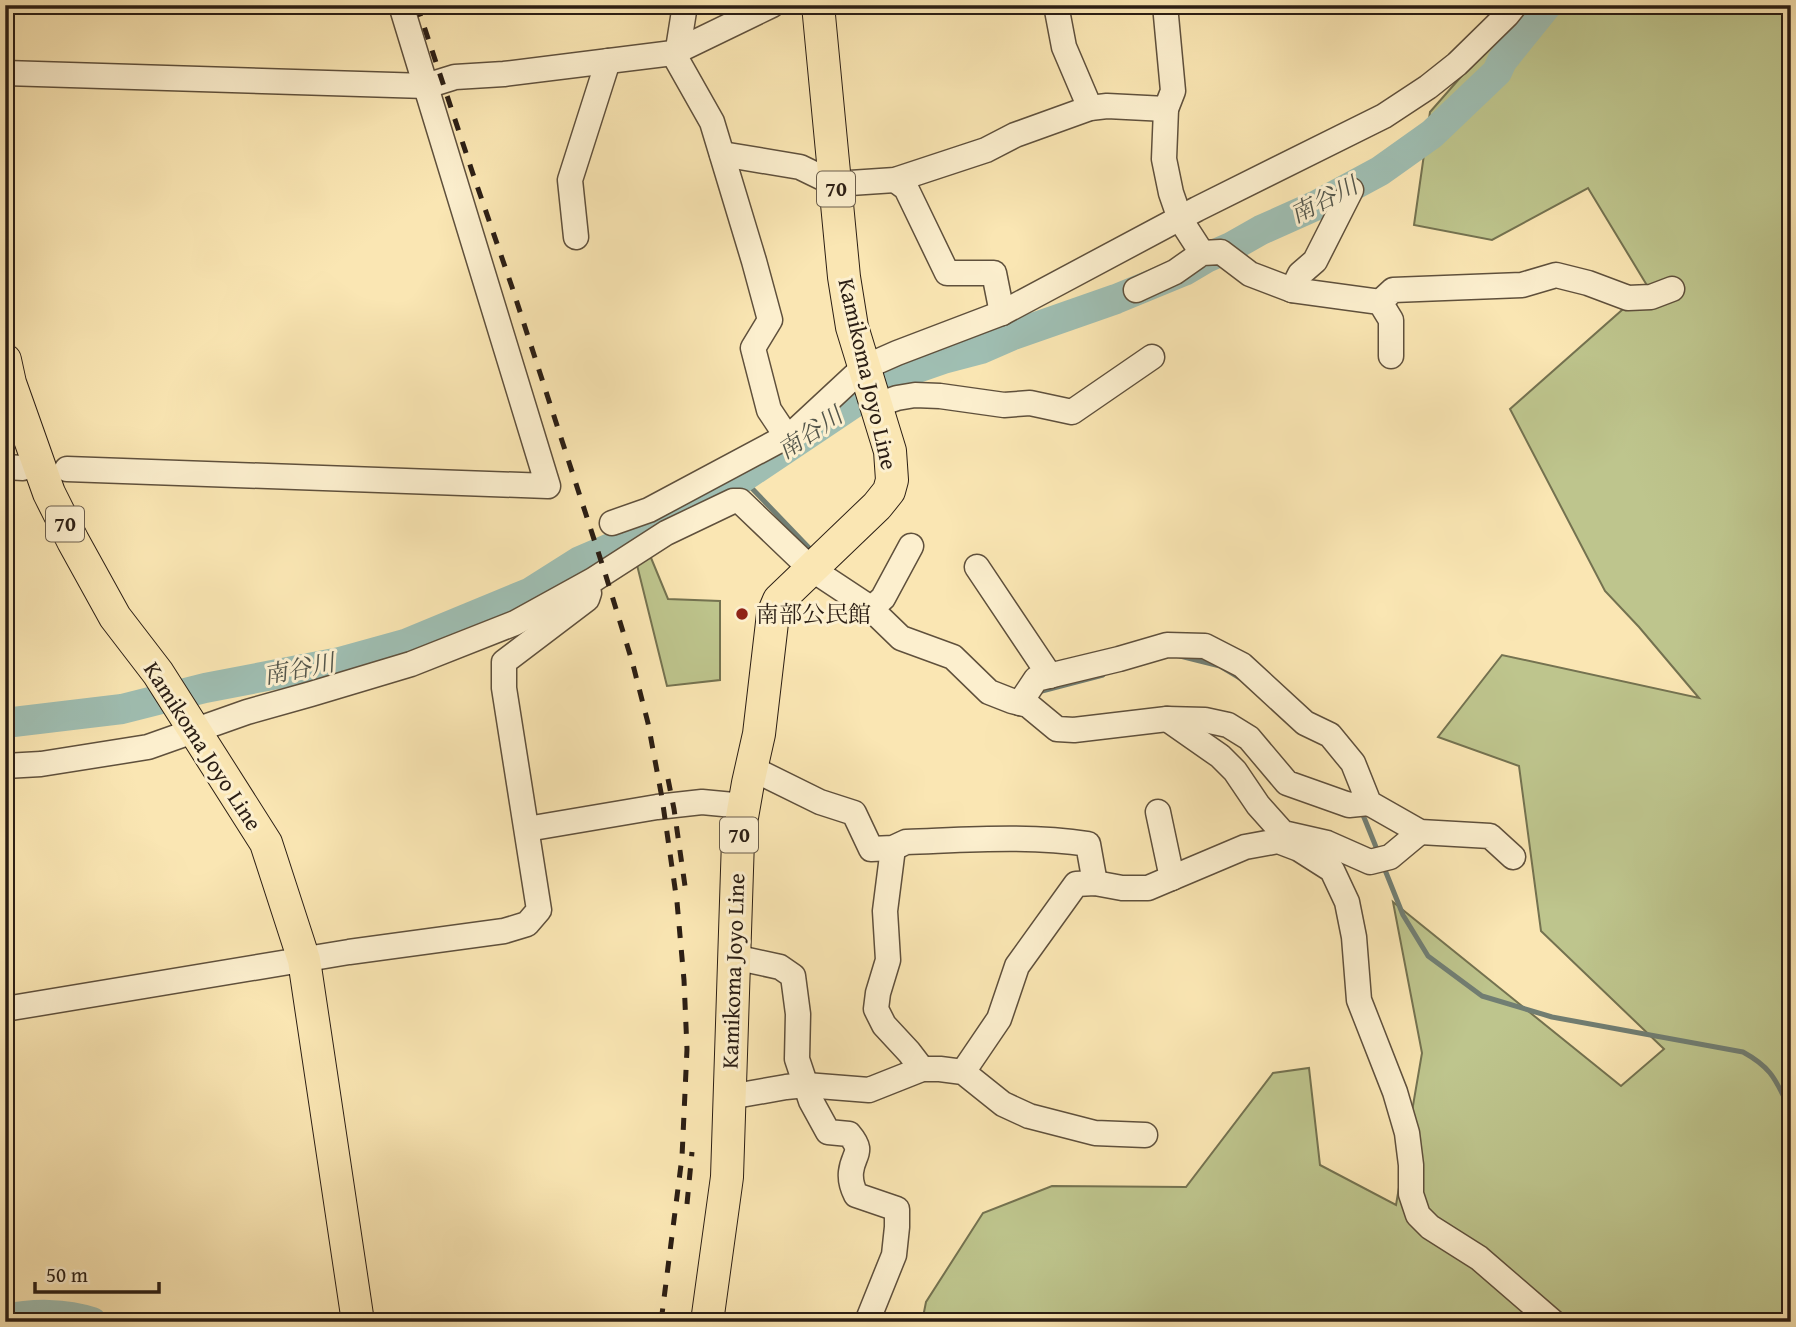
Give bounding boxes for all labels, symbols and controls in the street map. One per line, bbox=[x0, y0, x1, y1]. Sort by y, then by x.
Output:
water label: 南谷川 bbox=[1284, 166, 1366, 231]
road number: 70 bbox=[817, 172, 855, 206]
street label: Kamikoma Joyo Line bbox=[830, 275, 907, 473]
water label: 南谷川 bbox=[770, 396, 852, 467]
road number: 70 bbox=[46, 506, 84, 542]
place label: 南部公民館 bbox=[756, 597, 871, 630]
marker: 南部公民館 bbox=[734, 606, 750, 622]
water label: 南谷川 bbox=[260, 644, 341, 693]
street label: Kamikoma Joyo Line bbox=[136, 655, 271, 837]
road number: 70 bbox=[720, 818, 758, 852]
street label: Kamikoma Joyo Line bbox=[713, 873, 752, 1069]
scale bar bbox=[35, 1250, 159, 1294]
text: 50 m bbox=[46, 1259, 88, 1290]

